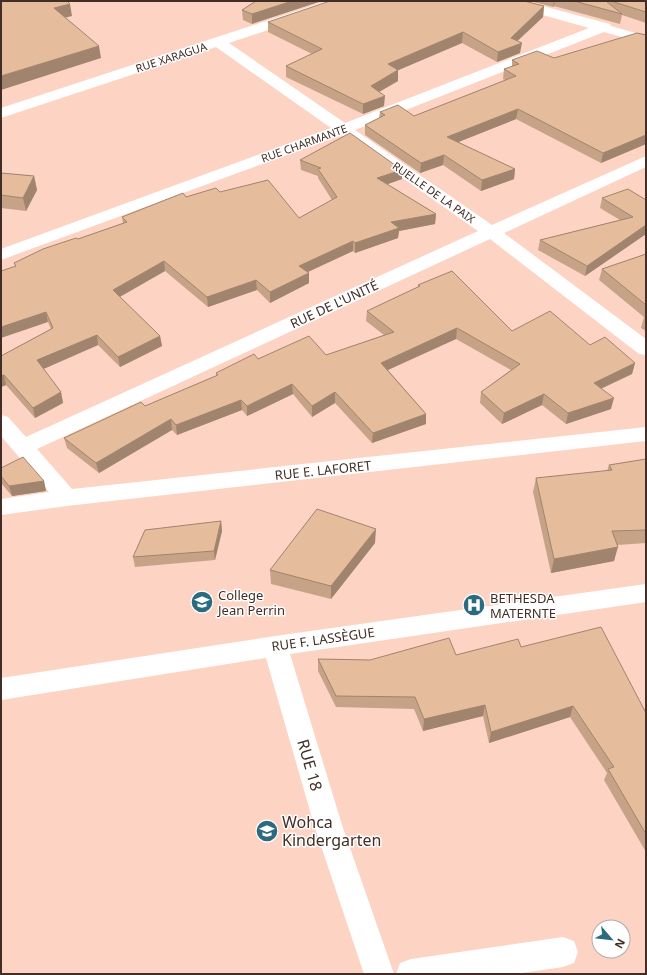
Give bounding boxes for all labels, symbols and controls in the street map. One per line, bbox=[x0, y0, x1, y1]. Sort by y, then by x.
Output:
street label: RUE XARAGUA bbox=[134, 38, 209, 76]
street label: RUE CHARMANTE bbox=[259, 120, 349, 166]
street label: RUELLE DE LA PAIX bbox=[390, 158, 479, 226]
street label: RUE DE L'UNITÉ bbox=[287, 276, 381, 332]
street label: RUE E. LAFORET bbox=[274, 456, 373, 484]
place label: College Jean Perrin bbox=[216, 586, 285, 619]
school or university icon: College Jean Perrin bbox=[189, 589, 215, 615]
place label: BETHESDA MATERNTE bbox=[490, 589, 556, 622]
hospital icon: BETHESDA MATERNTE bbox=[461, 592, 487, 618]
street label: RUE F. LASSÈGUE bbox=[270, 623, 376, 655]
street label: RUE 18 bbox=[292, 736, 328, 794]
place label: Wohca Kindergarten bbox=[282, 811, 381, 851]
school or university icon: Wohca Kindergarten bbox=[254, 818, 280, 844]
north arrow bbox=[591, 919, 631, 959]
text: N bbox=[612, 936, 629, 951]

